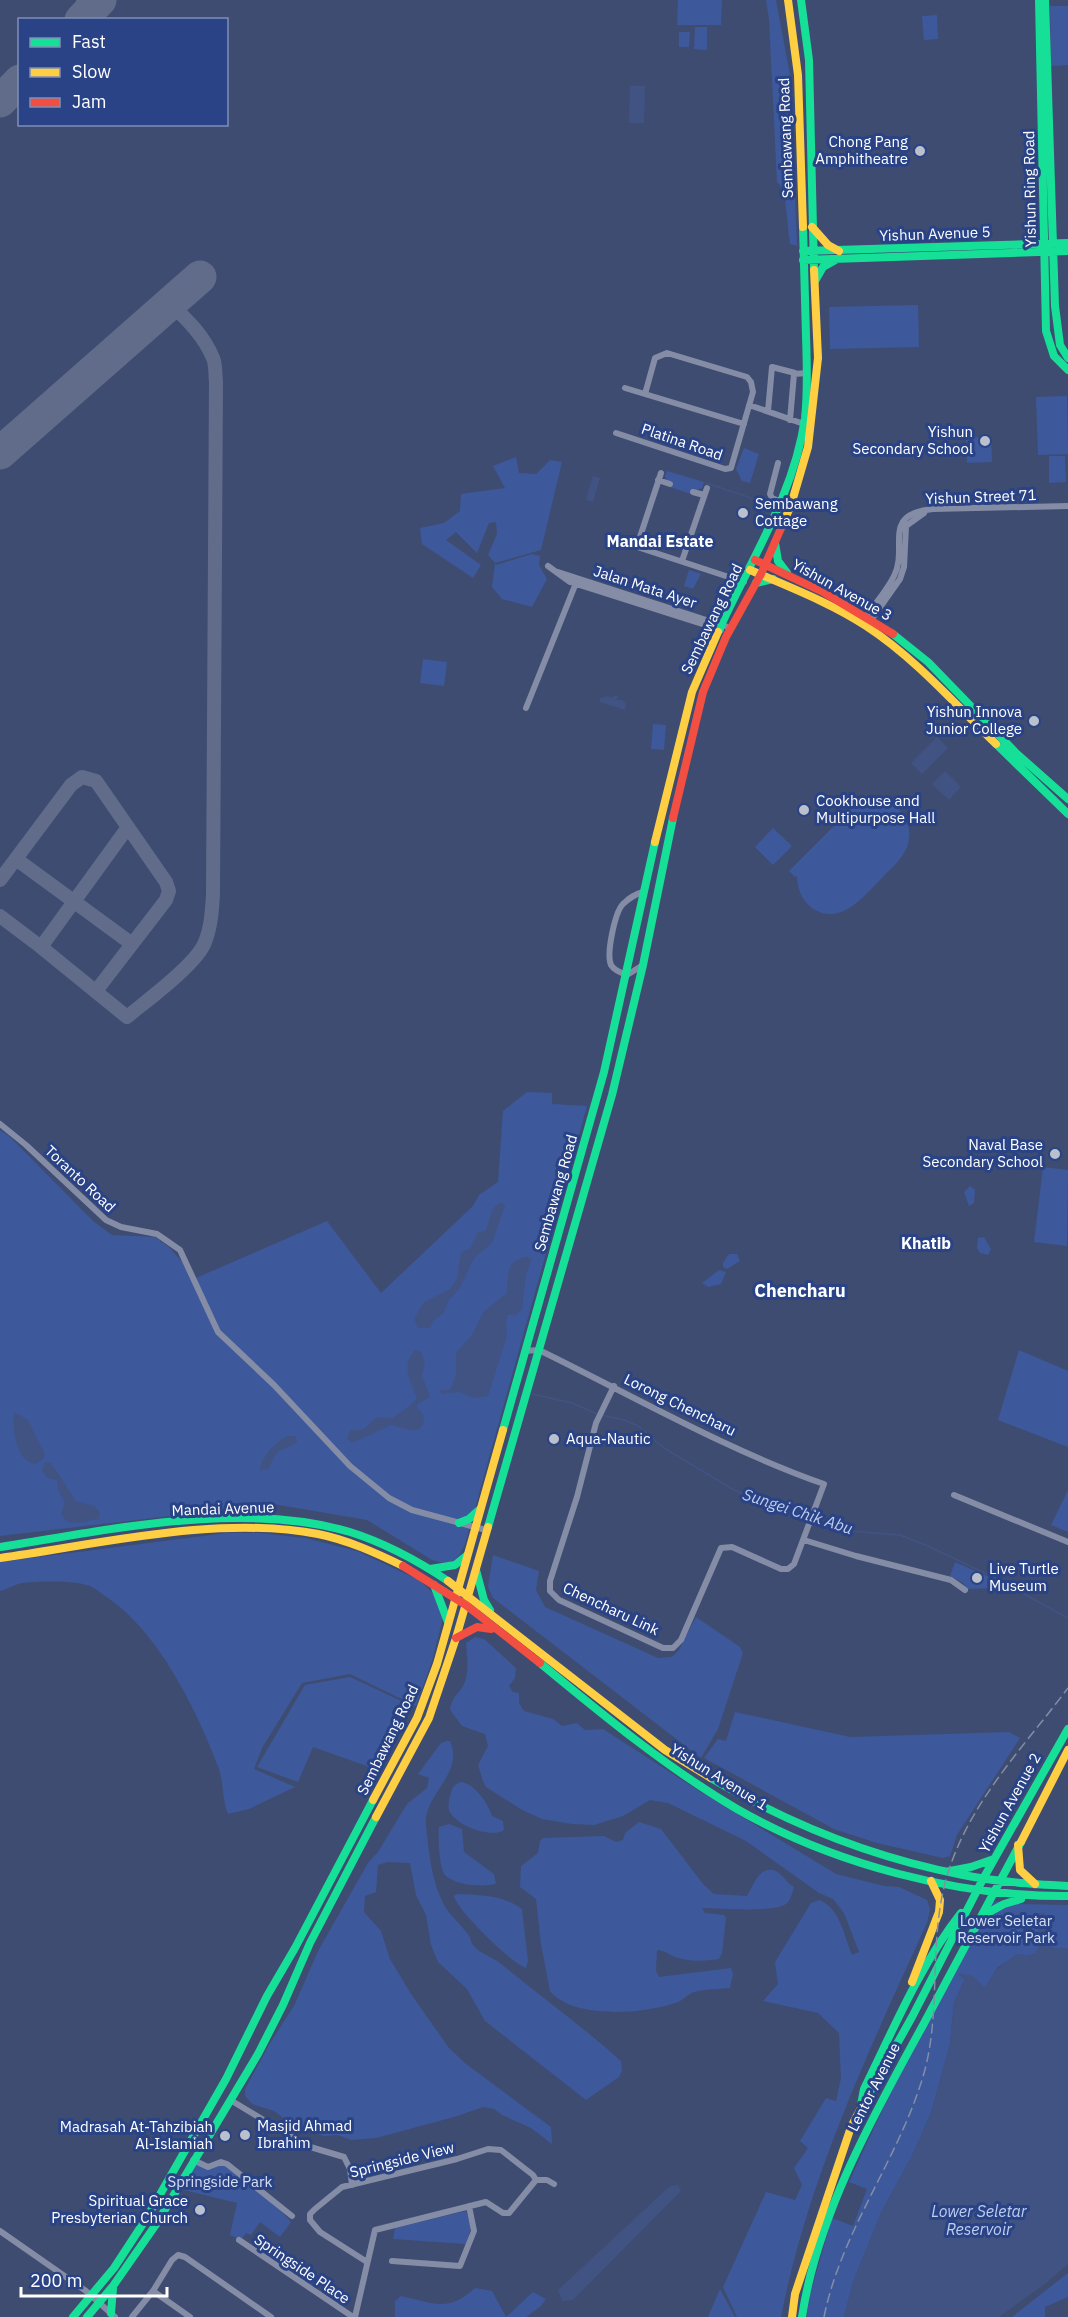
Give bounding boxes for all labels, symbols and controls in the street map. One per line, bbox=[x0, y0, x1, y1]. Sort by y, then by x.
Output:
legend bbox=[18, 18, 228, 126]
text: Fast bbox=[72, 30, 106, 53]
text: Slow bbox=[72, 60, 111, 83]
street label: Sembawang Road bbox=[774, 77, 797, 199]
text: Jam bbox=[72, 90, 107, 113]
street label: Yishun Ring Road bbox=[1019, 131, 1040, 247]
place label: Chong Pang Amphitheatre bbox=[815, 132, 908, 168]
marker: Chong Pang Amphitheatre bbox=[913, 144, 927, 158]
street label: Yishun Avenue 5 bbox=[879, 222, 991, 245]
street label: Platina Road bbox=[639, 419, 725, 464]
place label: Yishun Secondary School bbox=[853, 422, 973, 458]
marker: Yishun Secondary School bbox=[978, 434, 992, 448]
street label: Yishun Street 71 bbox=[925, 485, 1037, 508]
place label: Sembawang Cottage bbox=[755, 494, 838, 530]
marker: Sembawang Cottage bbox=[736, 506, 750, 520]
district label: Mandai Estate bbox=[607, 531, 713, 551]
street label: Yishun Avenue 3 bbox=[789, 554, 896, 625]
street label: Sembawang Road bbox=[677, 560, 747, 677]
street label: Jalan Mata Ayer bbox=[591, 561, 700, 612]
place label: Yishun Innova Junior College bbox=[926, 702, 1022, 738]
marker: Yishun Innova Junior College bbox=[1027, 714, 1041, 728]
place label: Cookhouse and Multipurpose Hall bbox=[816, 791, 935, 827]
marker: Cookhouse and Multipurpose Hall bbox=[797, 803, 811, 817]
street label: Sembawang Road bbox=[530, 1132, 581, 1253]
place label: Naval Base Secondary School bbox=[923, 1135, 1043, 1171]
street label: Toranto Road bbox=[41, 1141, 120, 1216]
marker: Naval Base Secondary School bbox=[1048, 1147, 1062, 1161]
district label: Khatib bbox=[901, 1233, 951, 1253]
district label: Chencharu bbox=[754, 1279, 846, 1302]
street label: Lorong Chencharu bbox=[621, 1369, 739, 1440]
place label: Aqua-Nautic bbox=[566, 1429, 651, 1448]
marker: Aqua-Nautic bbox=[547, 1432, 561, 1446]
water label: Sungei Chik Abu bbox=[740, 1484, 856, 1538]
street label: Mandai Avenue bbox=[171, 1497, 275, 1520]
place label: Live Turtle Museum bbox=[989, 1559, 1059, 1595]
marker: Live Turtle Museum bbox=[970, 1571, 984, 1585]
street label: Chencharu Link bbox=[560, 1578, 662, 1639]
street label: Sembawang Road bbox=[353, 1681, 423, 1798]
street label: Yishun Avenue 1 bbox=[667, 1739, 772, 1814]
street label: Yishun Avenue 2 bbox=[974, 1749, 1045, 1856]
park label: Lower Seletar Reservoir Park bbox=[957, 1911, 1055, 1947]
street label: Lentor Avenue bbox=[843, 2039, 904, 2134]
place label: Masjid Ahmad Ibrahim bbox=[257, 2116, 352, 2152]
place label: Madrasah At-Tahzibiah Al-Islamiah bbox=[60, 2117, 213, 2153]
marker: Masjid Ahmad Ibrahim bbox=[238, 2128, 252, 2142]
marker: Madrasah At-Tahzibiah Al-Islamiah bbox=[218, 2129, 232, 2143]
street label: Springside View bbox=[348, 2137, 457, 2182]
park label: Springside Park bbox=[167, 2172, 273, 2191]
place label: Spiritual Grace Presbyterian Church bbox=[51, 2191, 188, 2227]
water label: Lower Seletar Reservoir bbox=[931, 2201, 1028, 2239]
marker: Spiritual Grace Presbyterian Church bbox=[193, 2203, 207, 2217]
street label: Springside Place bbox=[251, 2230, 354, 2308]
scale bar bbox=[21, 2260, 166, 2298]
text: 200 m bbox=[30, 2269, 82, 2292]

